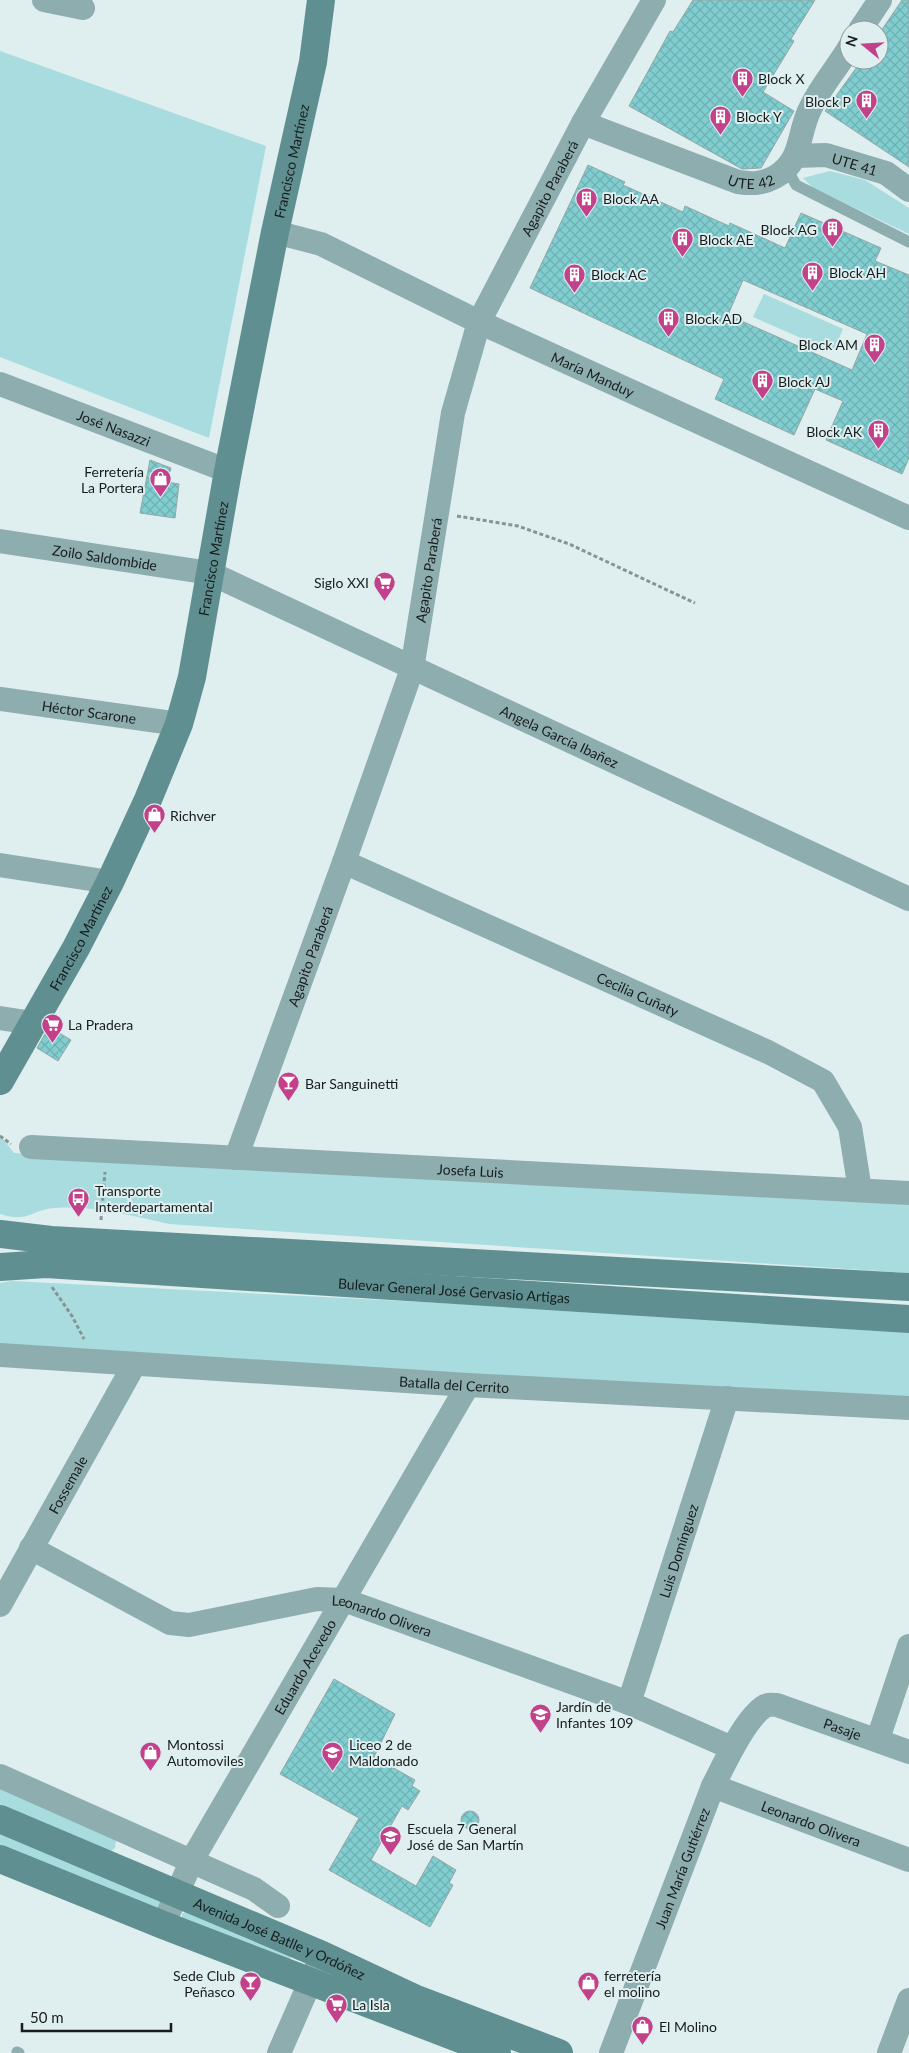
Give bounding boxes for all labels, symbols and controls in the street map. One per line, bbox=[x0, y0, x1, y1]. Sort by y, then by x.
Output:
north arrow bbox=[839, 20, 889, 70]
text: N bbox=[841, 33, 861, 49]
building icon: Block X bbox=[730, 66, 754, 97]
place label: Block X bbox=[758, 70, 805, 87]
building icon: Block P bbox=[855, 89, 879, 120]
place label: Block P bbox=[805, 93, 851, 110]
street label: Francisco Martínez bbox=[270, 102, 312, 220]
building icon: Block Y bbox=[708, 104, 732, 135]
place label: Block Y bbox=[736, 108, 782, 125]
street label: Agapito Paraberá bbox=[517, 137, 581, 239]
street label: UTE 41 bbox=[830, 149, 879, 178]
street label: UTE 42 bbox=[726, 170, 777, 192]
building icon: Block AA bbox=[575, 186, 599, 217]
place label: Block AA bbox=[603, 190, 660, 207]
building icon: Block AG bbox=[821, 217, 845, 248]
place label: Block AG bbox=[760, 221, 817, 238]
building icon: Block AE bbox=[671, 227, 695, 258]
place label: Block AE bbox=[699, 231, 754, 248]
building icon: Block AH bbox=[801, 260, 825, 291]
building icon: Block AC bbox=[563, 262, 587, 293]
place label: Block AH bbox=[829, 264, 886, 281]
place label: Block AC bbox=[591, 266, 647, 283]
building icon: Block AD bbox=[657, 306, 681, 337]
place label: Block AD bbox=[685, 310, 742, 327]
building icon: Block AM bbox=[862, 332, 886, 363]
place label: Block AM bbox=[798, 336, 858, 353]
street label: María Manduy bbox=[549, 348, 638, 401]
building icon: Block AJ bbox=[750, 369, 774, 400]
place label: Block AJ bbox=[778, 373, 830, 390]
street label: José Nasazzi bbox=[75, 406, 153, 449]
building icon: Block AK bbox=[866, 419, 890, 450]
place label: Block AK bbox=[806, 423, 863, 440]
place label: Ferretería La Portera bbox=[81, 463, 144, 496]
shop icon: Ferretería La Portera bbox=[148, 467, 172, 498]
street label: Francisco Martínez bbox=[194, 500, 231, 617]
street label: Agapito Paraberá bbox=[411, 516, 445, 624]
street label: Zoilo Saldombide bbox=[51, 541, 158, 573]
supermarket icon: Siglo XXI bbox=[373, 570, 397, 601]
place label: Siglo XXI bbox=[314, 574, 369, 591]
street label: Héctor Scarone bbox=[41, 696, 137, 726]
street label: Angela García Ibañez bbox=[498, 701, 621, 771]
shop icon: Richver bbox=[142, 803, 166, 834]
place label: Richver bbox=[170, 807, 216, 824]
street label: Francisco Martínez bbox=[45, 883, 115, 993]
street label: Agapito Paraberá bbox=[284, 903, 336, 1009]
street label: Cecilia Cuñaty bbox=[594, 968, 682, 1020]
supermarket icon: La Pradera bbox=[40, 1012, 64, 1043]
place label: La Pradera bbox=[68, 1016, 133, 1033]
bar icon: Bar Sanguinetti bbox=[277, 1071, 301, 1102]
place label: Bar Sanguinetti bbox=[305, 1075, 398, 1092]
street label: Josefa Luis bbox=[437, 1160, 504, 1180]
place label: Transporte Interdepartamental bbox=[95, 1182, 213, 1215]
bus stop icon: Transporte Interdepartamental bbox=[67, 1186, 91, 1217]
street label: Bulevar General José Gervasio Artigas bbox=[338, 1274, 571, 1306]
street label: Batalla del Cerrito bbox=[398, 1372, 510, 1396]
street label: Fossemale bbox=[44, 1452, 90, 1517]
street label: Luis Domínguez bbox=[655, 1502, 701, 1600]
street label: Leonardo Olivera bbox=[331, 1591, 434, 1640]
street label: Eduardo Acevedo bbox=[270, 1616, 339, 1717]
place label: Jardín de Infantes 109 bbox=[556, 1698, 633, 1731]
school or university icon: Jardín de Infantes 109 bbox=[528, 1702, 552, 1733]
street label: Pasaje bbox=[821, 1714, 864, 1743]
place label: Montossi Automoviles bbox=[167, 1736, 244, 1769]
place label: Liceo 2 de Maldonado bbox=[349, 1736, 418, 1769]
shop icon: Montossi Automoviles bbox=[139, 1740, 163, 1771]
school or university icon: Liceo 2 de Maldonado bbox=[321, 1740, 345, 1771]
street label: Leonardo Olivera bbox=[759, 1797, 863, 1850]
street label: Juan María Gutiérrez bbox=[651, 1805, 713, 1931]
place label: Escuela 7 General José de San Martín bbox=[407, 1820, 524, 1853]
school or university icon: Escuela 7 General José de San Martín bbox=[379, 1824, 403, 1855]
street label: Avenida José Batlle y Ordóñez bbox=[191, 1893, 368, 1983]
place label: Sede Club Peñasco bbox=[173, 1967, 235, 2000]
place label: ferretería el molino bbox=[604, 1967, 661, 2000]
bar icon: Sede Club Peñasco bbox=[239, 1971, 263, 2002]
shop icon: ferretería el molino bbox=[576, 1971, 600, 2002]
supermarket icon: La Isla bbox=[324, 1992, 348, 2023]
place label: La Isla bbox=[352, 1996, 390, 2013]
scale bar bbox=[22, 2000, 171, 2032]
text: 50 m bbox=[30, 2008, 64, 2026]
shop icon: El Molino bbox=[631, 2014, 655, 2045]
place label: El Molino bbox=[659, 2018, 717, 2035]

